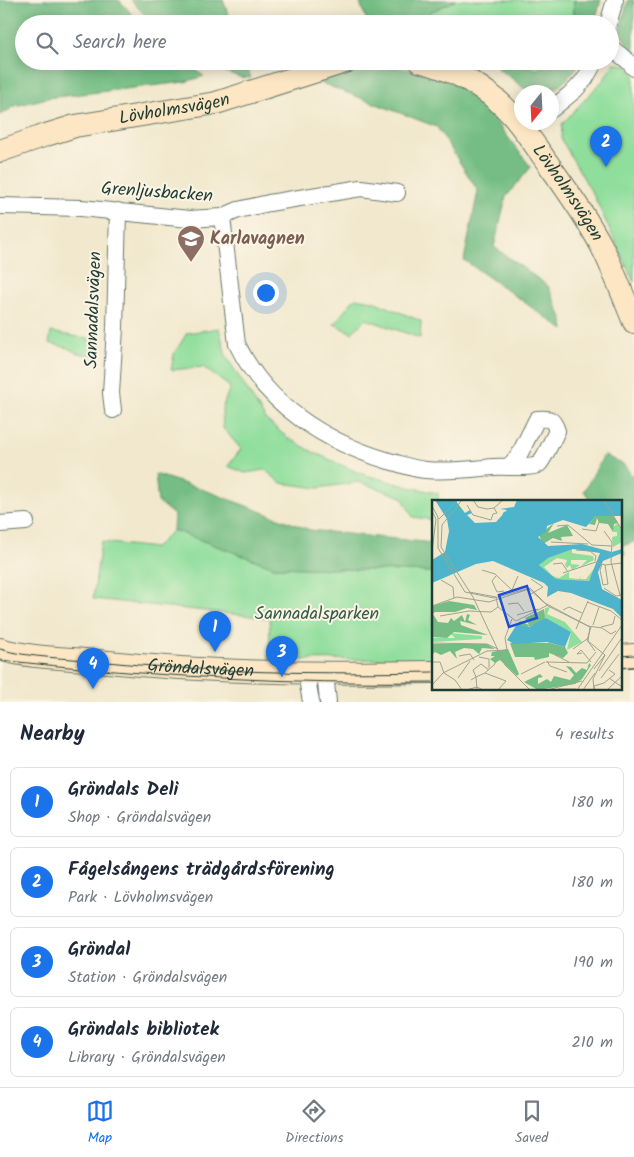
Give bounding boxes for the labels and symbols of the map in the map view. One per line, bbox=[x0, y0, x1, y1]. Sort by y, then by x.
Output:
street label: Lövholmsvägen bbox=[117, 85, 234, 133]
north arrow bbox=[514, 85, 559, 130]
pin: 2 bbox=[590, 126, 622, 167]
street label: Lövholmsvägen bbox=[524, 138, 611, 247]
street label: Grenljusbacken bbox=[100, 175, 214, 211]
school or university icon: Karlavagnen bbox=[176, 224, 206, 263]
place label: Karlavagnen bbox=[210, 225, 305, 254]
street label: Sannadalsvägen bbox=[77, 251, 111, 369]
your location bbox=[253, 280, 279, 306]
inset map bbox=[432, 500, 622, 690]
park label: Sannadalsparken bbox=[255, 600, 379, 629]
pin: 1 bbox=[199, 611, 231, 652]
pin: 3 bbox=[266, 636, 298, 677]
pin: 4 bbox=[77, 648, 109, 689]
street label: Gröndalsvägen bbox=[146, 651, 254, 686]

